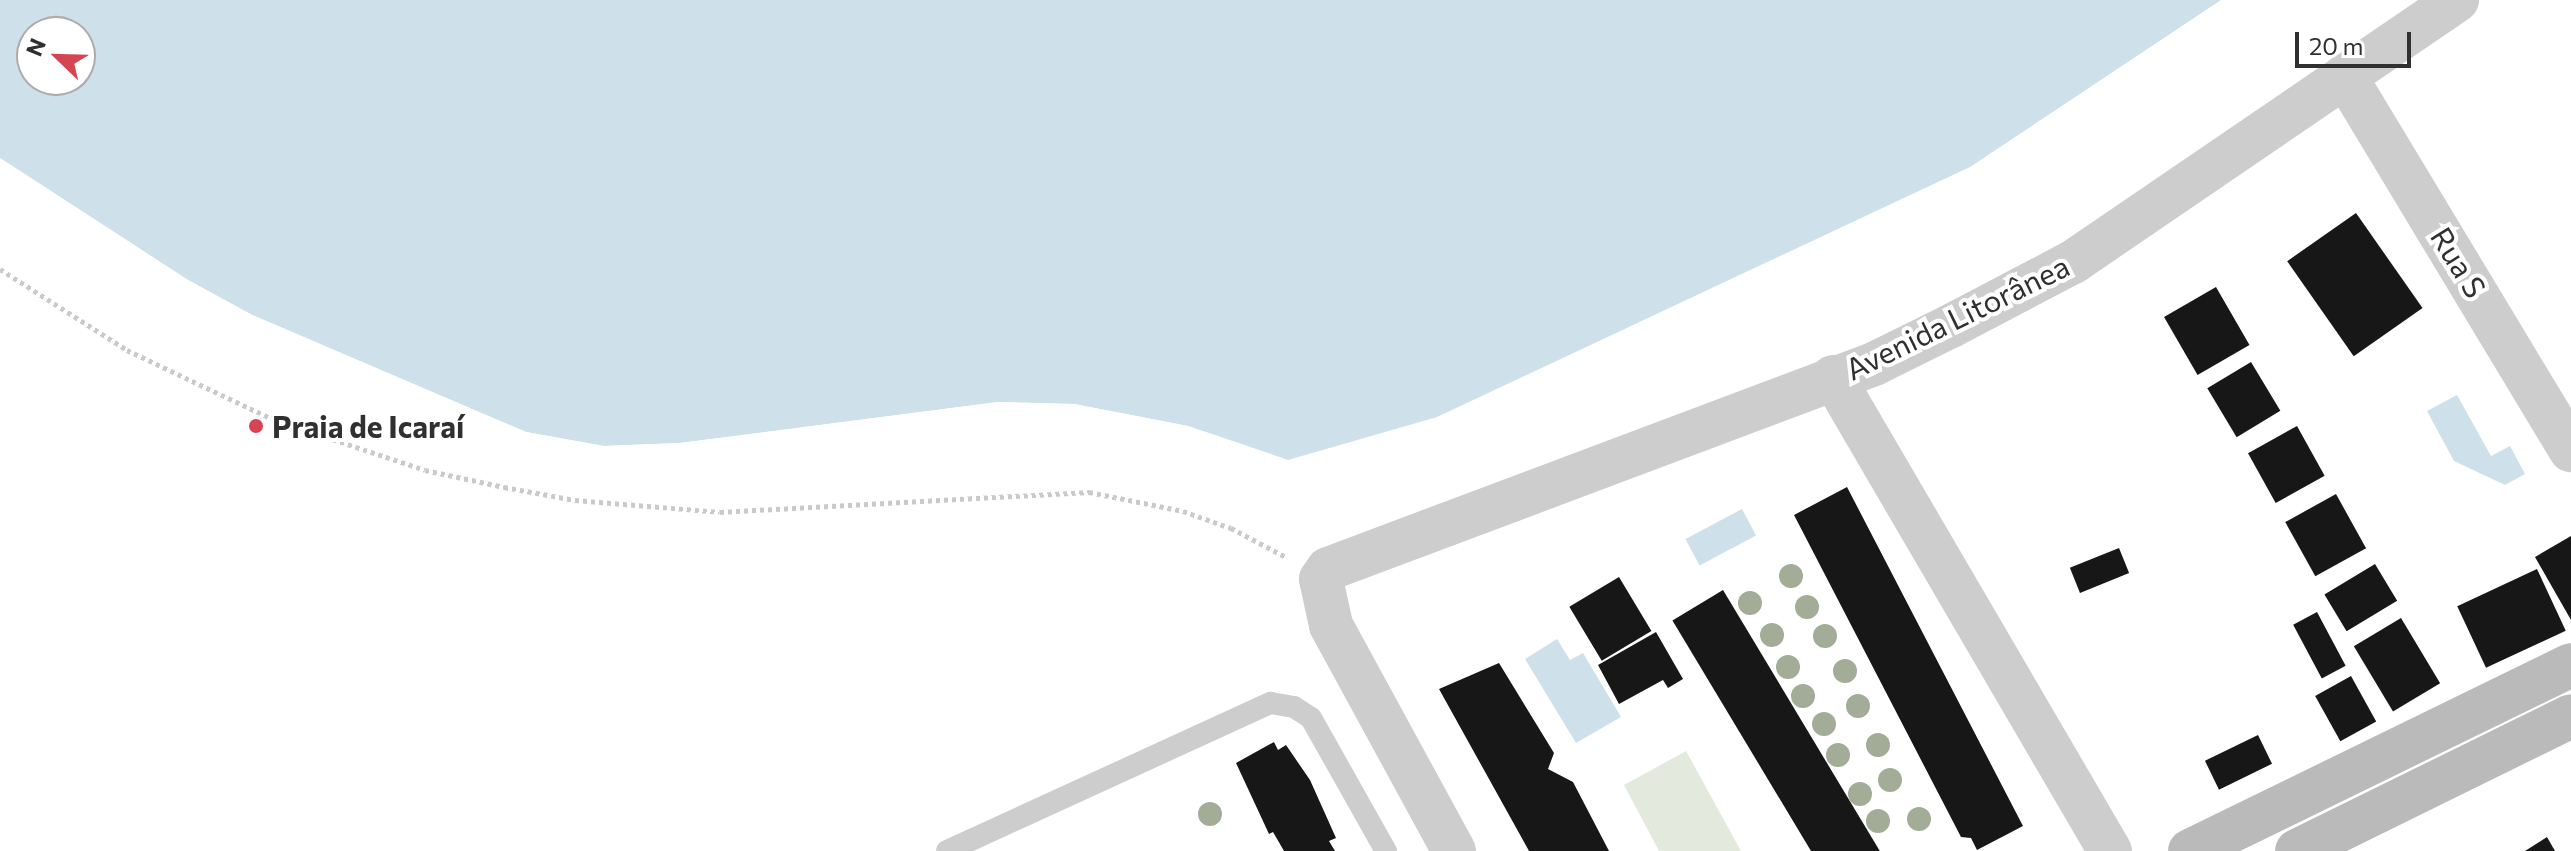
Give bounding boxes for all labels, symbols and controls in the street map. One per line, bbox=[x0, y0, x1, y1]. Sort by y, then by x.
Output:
north arrow bbox=[16, 16, 96, 96]
scale bar bbox=[2299, 16, 2415, 66]
text: 20 m bbox=[2309, 31, 2363, 60]
text: N bbox=[20, 34, 51, 60]
street label: Rua S bbox=[2424, 220, 2494, 304]
street label: Avenida Litorânea bbox=[1839, 247, 2075, 387]
place label: Praia de Icaraí bbox=[272, 408, 464, 444]
marker: Praia de Icaraí bbox=[247, 417, 265, 435]

